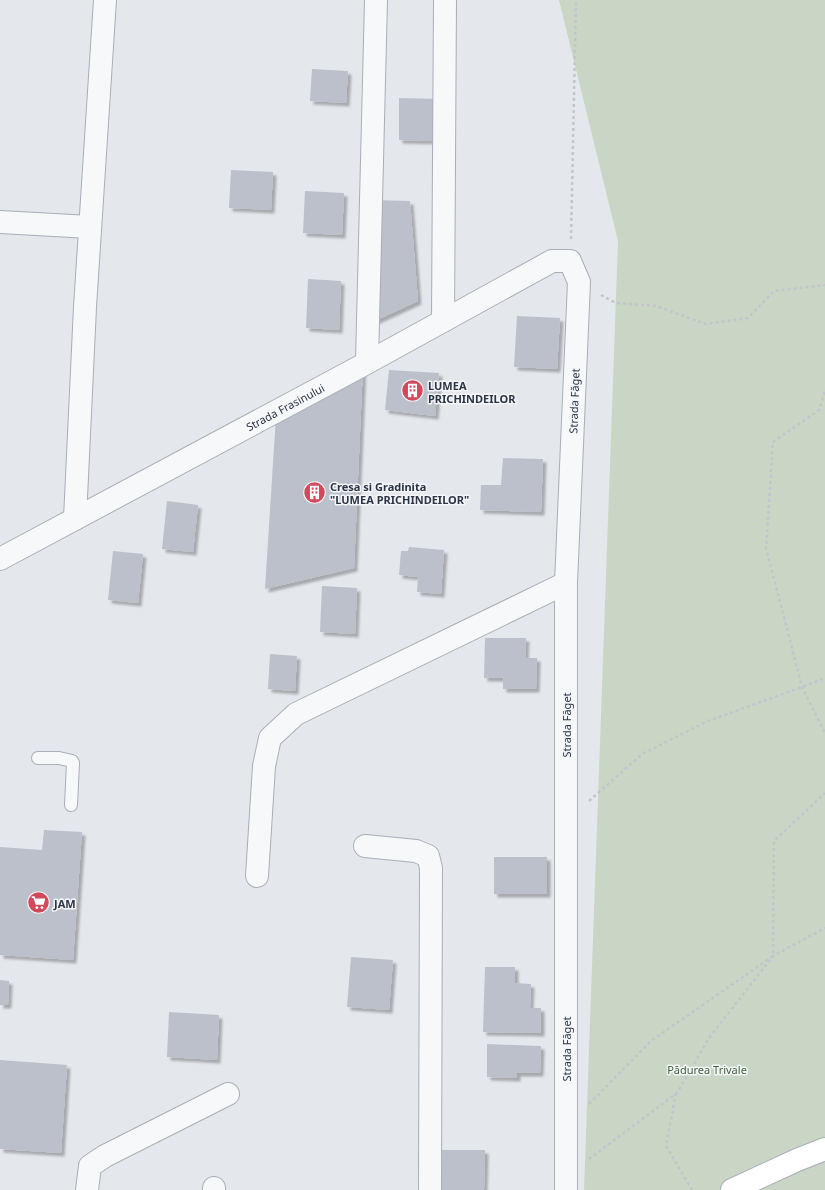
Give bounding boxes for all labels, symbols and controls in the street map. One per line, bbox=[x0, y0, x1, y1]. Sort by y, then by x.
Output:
street label: Strada Făget bbox=[565, 368, 583, 434]
building icon: LUMEA PRICHINDEILOR bbox=[399, 378, 425, 404]
place label: LUMEA PRICHINDEILOR bbox=[428, 378, 516, 406]
street label: Strada Frasinului bbox=[243, 380, 327, 434]
building icon: Cresa si Gradinita "LUMEA PRICHINDEILOR" bbox=[301, 479, 327, 505]
place label: Cresa si Gradinita "LUMEA PRICHINDEILOR" bbox=[330, 479, 469, 507]
street label: Strada Făget bbox=[559, 692, 574, 758]
supermarket icon: JAM bbox=[25, 890, 51, 916]
place label: JAM bbox=[53, 896, 76, 911]
street label: Strada Făget bbox=[559, 1016, 574, 1082]
park label: Pădurea Trivale bbox=[667, 1062, 747, 1077]

